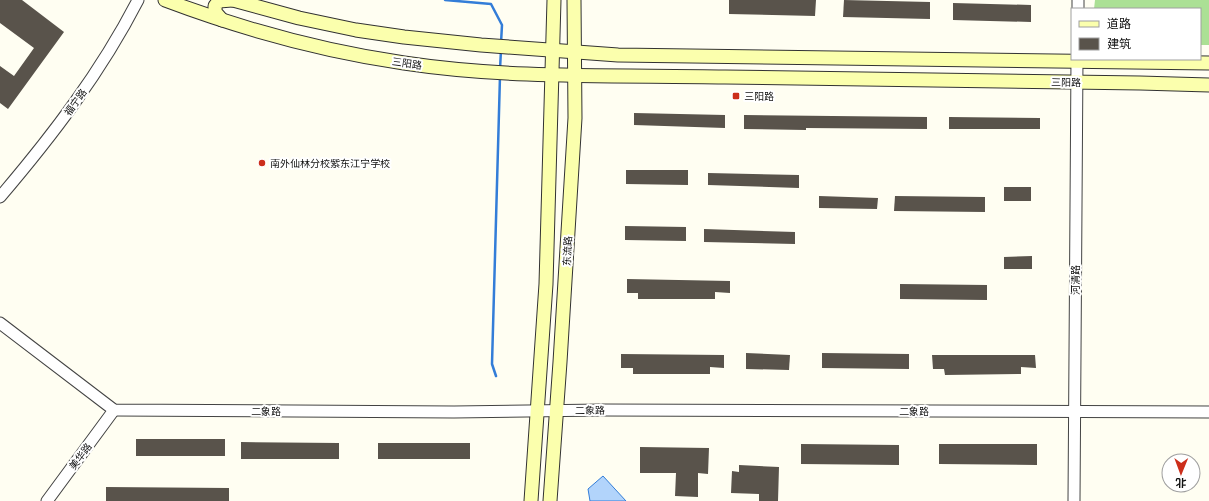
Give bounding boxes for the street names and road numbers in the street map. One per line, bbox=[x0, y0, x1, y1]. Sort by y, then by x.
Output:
street label: 三阳路 bbox=[391, 54, 423, 72]
street label: 三阳路 bbox=[1051, 75, 1081, 89]
street label: 福宁路 bbox=[61, 86, 89, 118]
street label: 东流路 bbox=[559, 236, 575, 266]
street label: 河清路 bbox=[1068, 265, 1082, 295]
street label: 二象路 bbox=[575, 403, 605, 417]
street label: 二象路 bbox=[251, 404, 281, 418]
street label: 二象路 bbox=[899, 404, 929, 418]
street label: 美华路 bbox=[65, 440, 95, 472]

